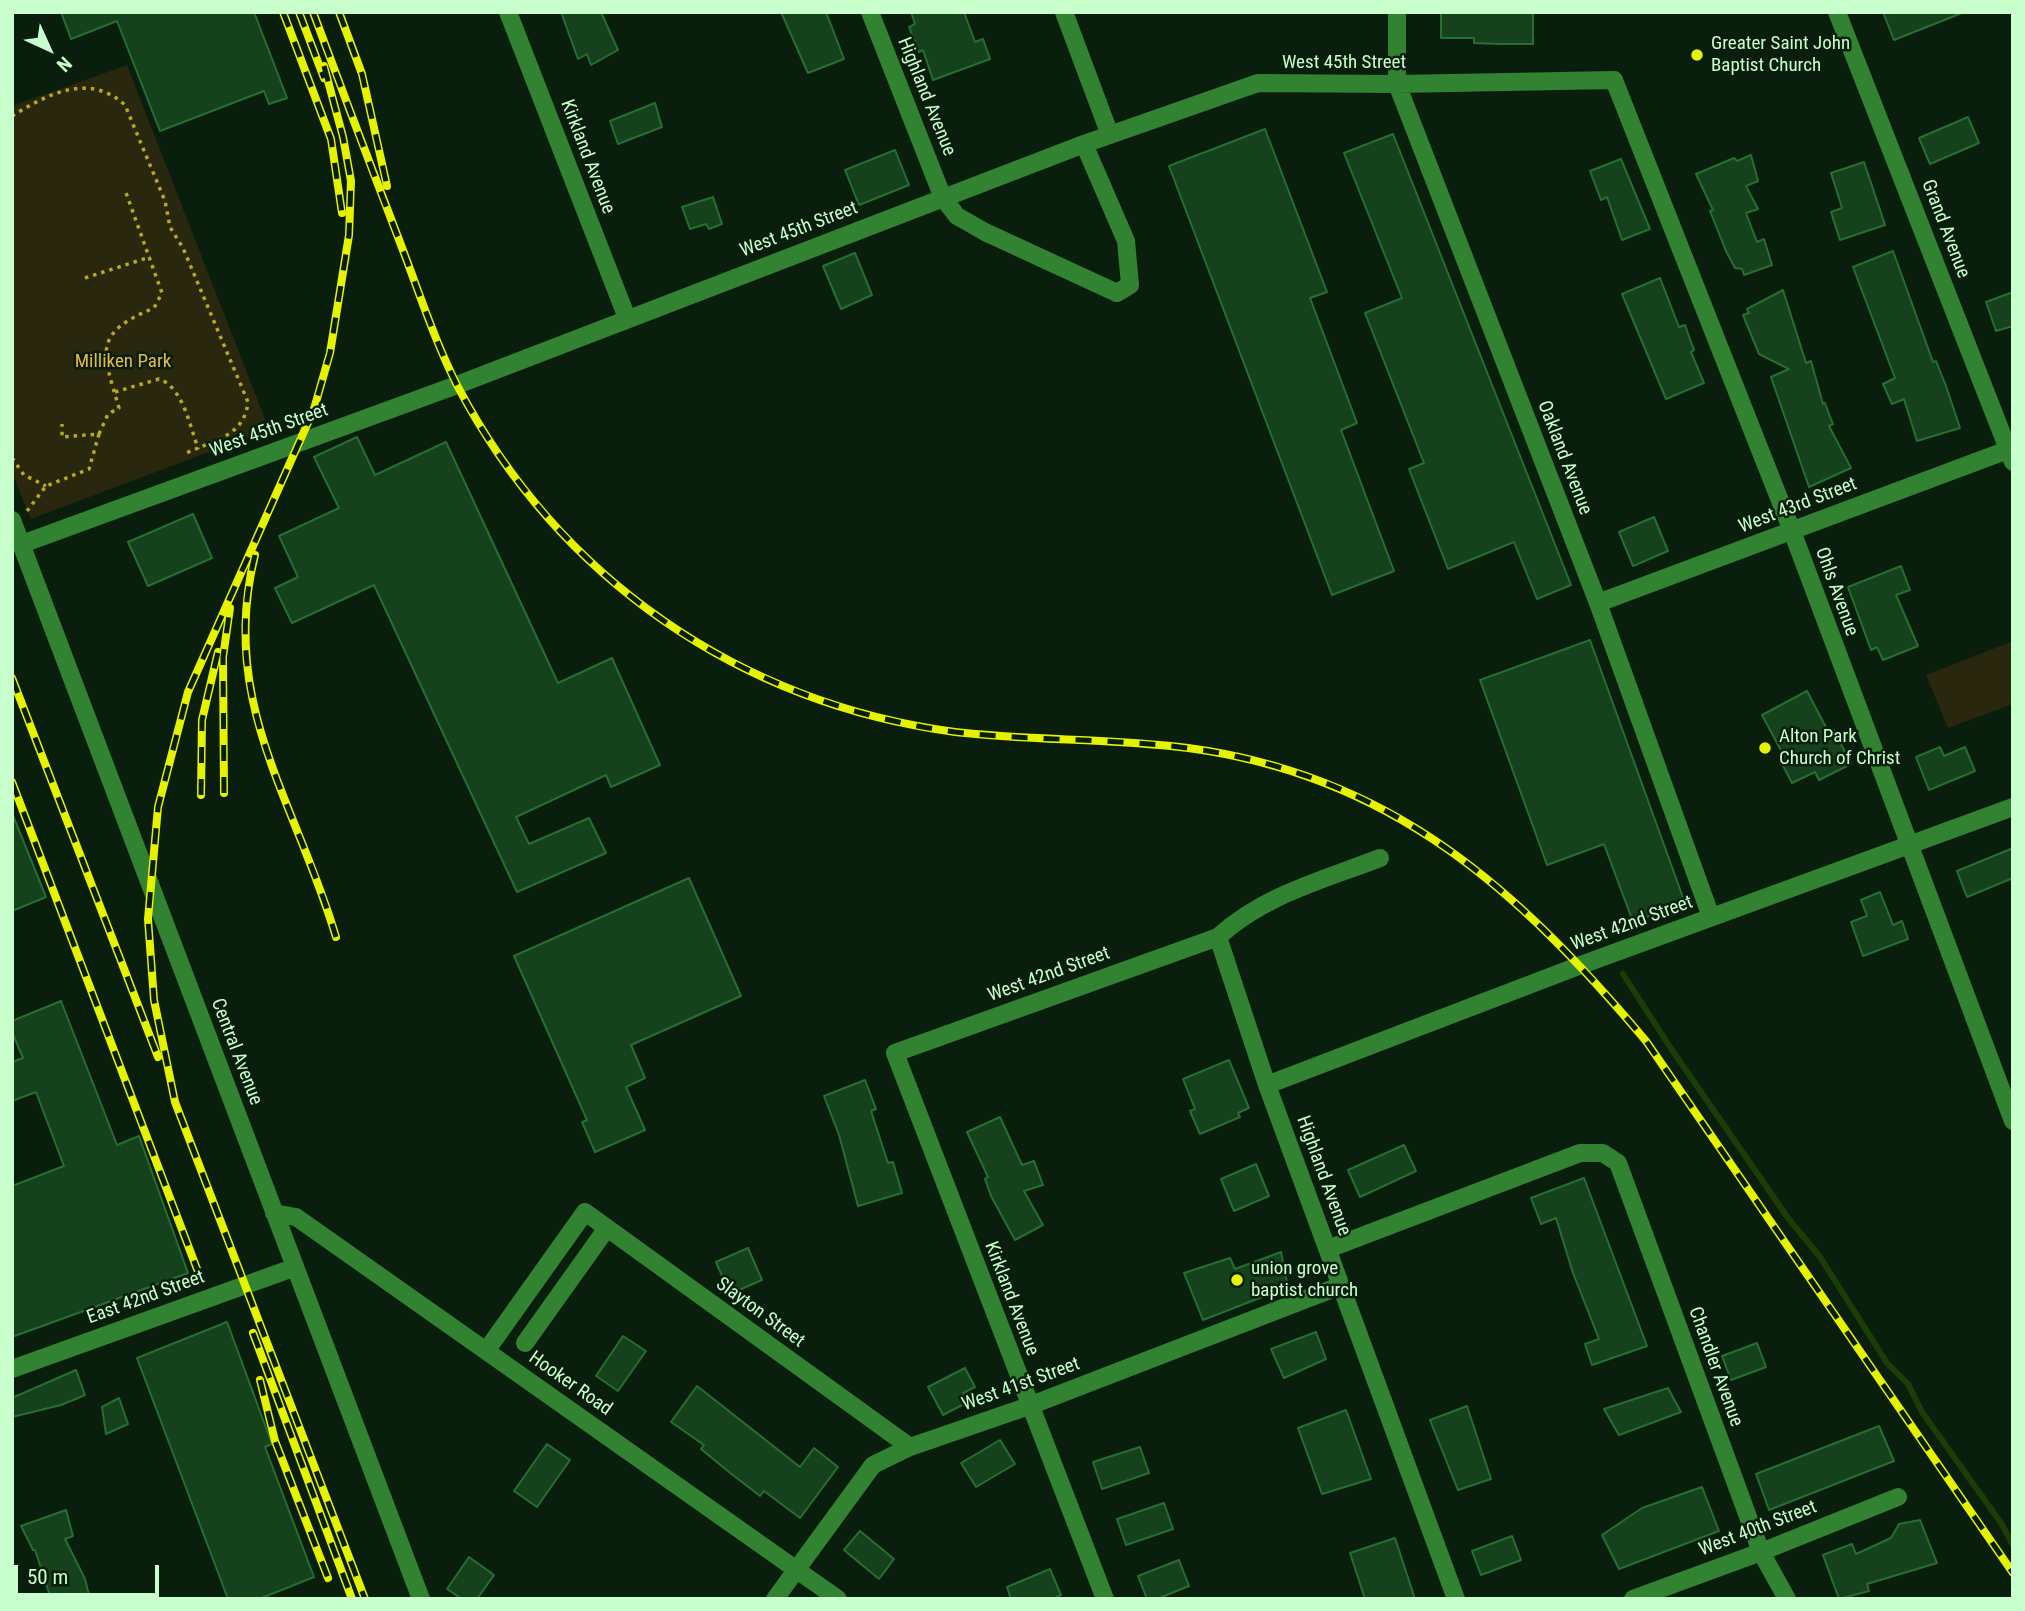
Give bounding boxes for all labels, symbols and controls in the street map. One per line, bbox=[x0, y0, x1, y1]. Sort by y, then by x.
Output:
north arrow bbox=[14, 14, 84, 84]
place label: Greater Saint John Baptist Church bbox=[1711, 33, 1850, 77]
street label: Highland Avenue bbox=[892, 34, 960, 160]
marker: Greater Saint John Baptist Church bbox=[1689, 47, 1705, 63]
text: N bbox=[52, 52, 76, 76]
street label: West 45th Street bbox=[1282, 52, 1406, 74]
street label: Kirkland Avenue bbox=[555, 97, 619, 217]
street label: Grand Avenue bbox=[1916, 177, 1974, 281]
street label: West 45th Street bbox=[737, 197, 861, 263]
park label: Milliken Park bbox=[75, 351, 171, 373]
street label: Oakland Avenue bbox=[1532, 398, 1596, 518]
street label: West 45th Street bbox=[207, 399, 331, 463]
street label: West 43rd Street bbox=[1736, 473, 1860, 539]
street label: Ohls Avenue bbox=[1809, 545, 1863, 639]
place label: Alton Park Church of Christ bbox=[1779, 726, 1900, 770]
marker: Alton Park Church of Christ bbox=[1757, 740, 1773, 756]
street label: West 42nd Street bbox=[1568, 891, 1696, 957]
street label: West 42nd Street bbox=[985, 942, 1113, 1008]
street label: Central Avenue bbox=[205, 995, 267, 1109]
street label: Highland Avenue bbox=[1291, 1113, 1355, 1239]
street label: Kirkland Avenue bbox=[979, 1239, 1043, 1359]
place label: union grove baptist church bbox=[1251, 1258, 1358, 1302]
street label: East 42nd Street bbox=[84, 1266, 208, 1330]
marker: union grove baptist church bbox=[1229, 1272, 1245, 1288]
street label: Slayton Street bbox=[711, 1273, 809, 1353]
street label: Chandler Avenue bbox=[1683, 1304, 1747, 1430]
street label: Hooker Road bbox=[524, 1347, 616, 1421]
street label: West 41st Street bbox=[959, 1353, 1083, 1417]
street label: West 40th Street bbox=[1696, 1496, 1820, 1562]
scale bar bbox=[18, 1552, 163, 1596]
text: 50 m bbox=[27, 1565, 68, 1589]

